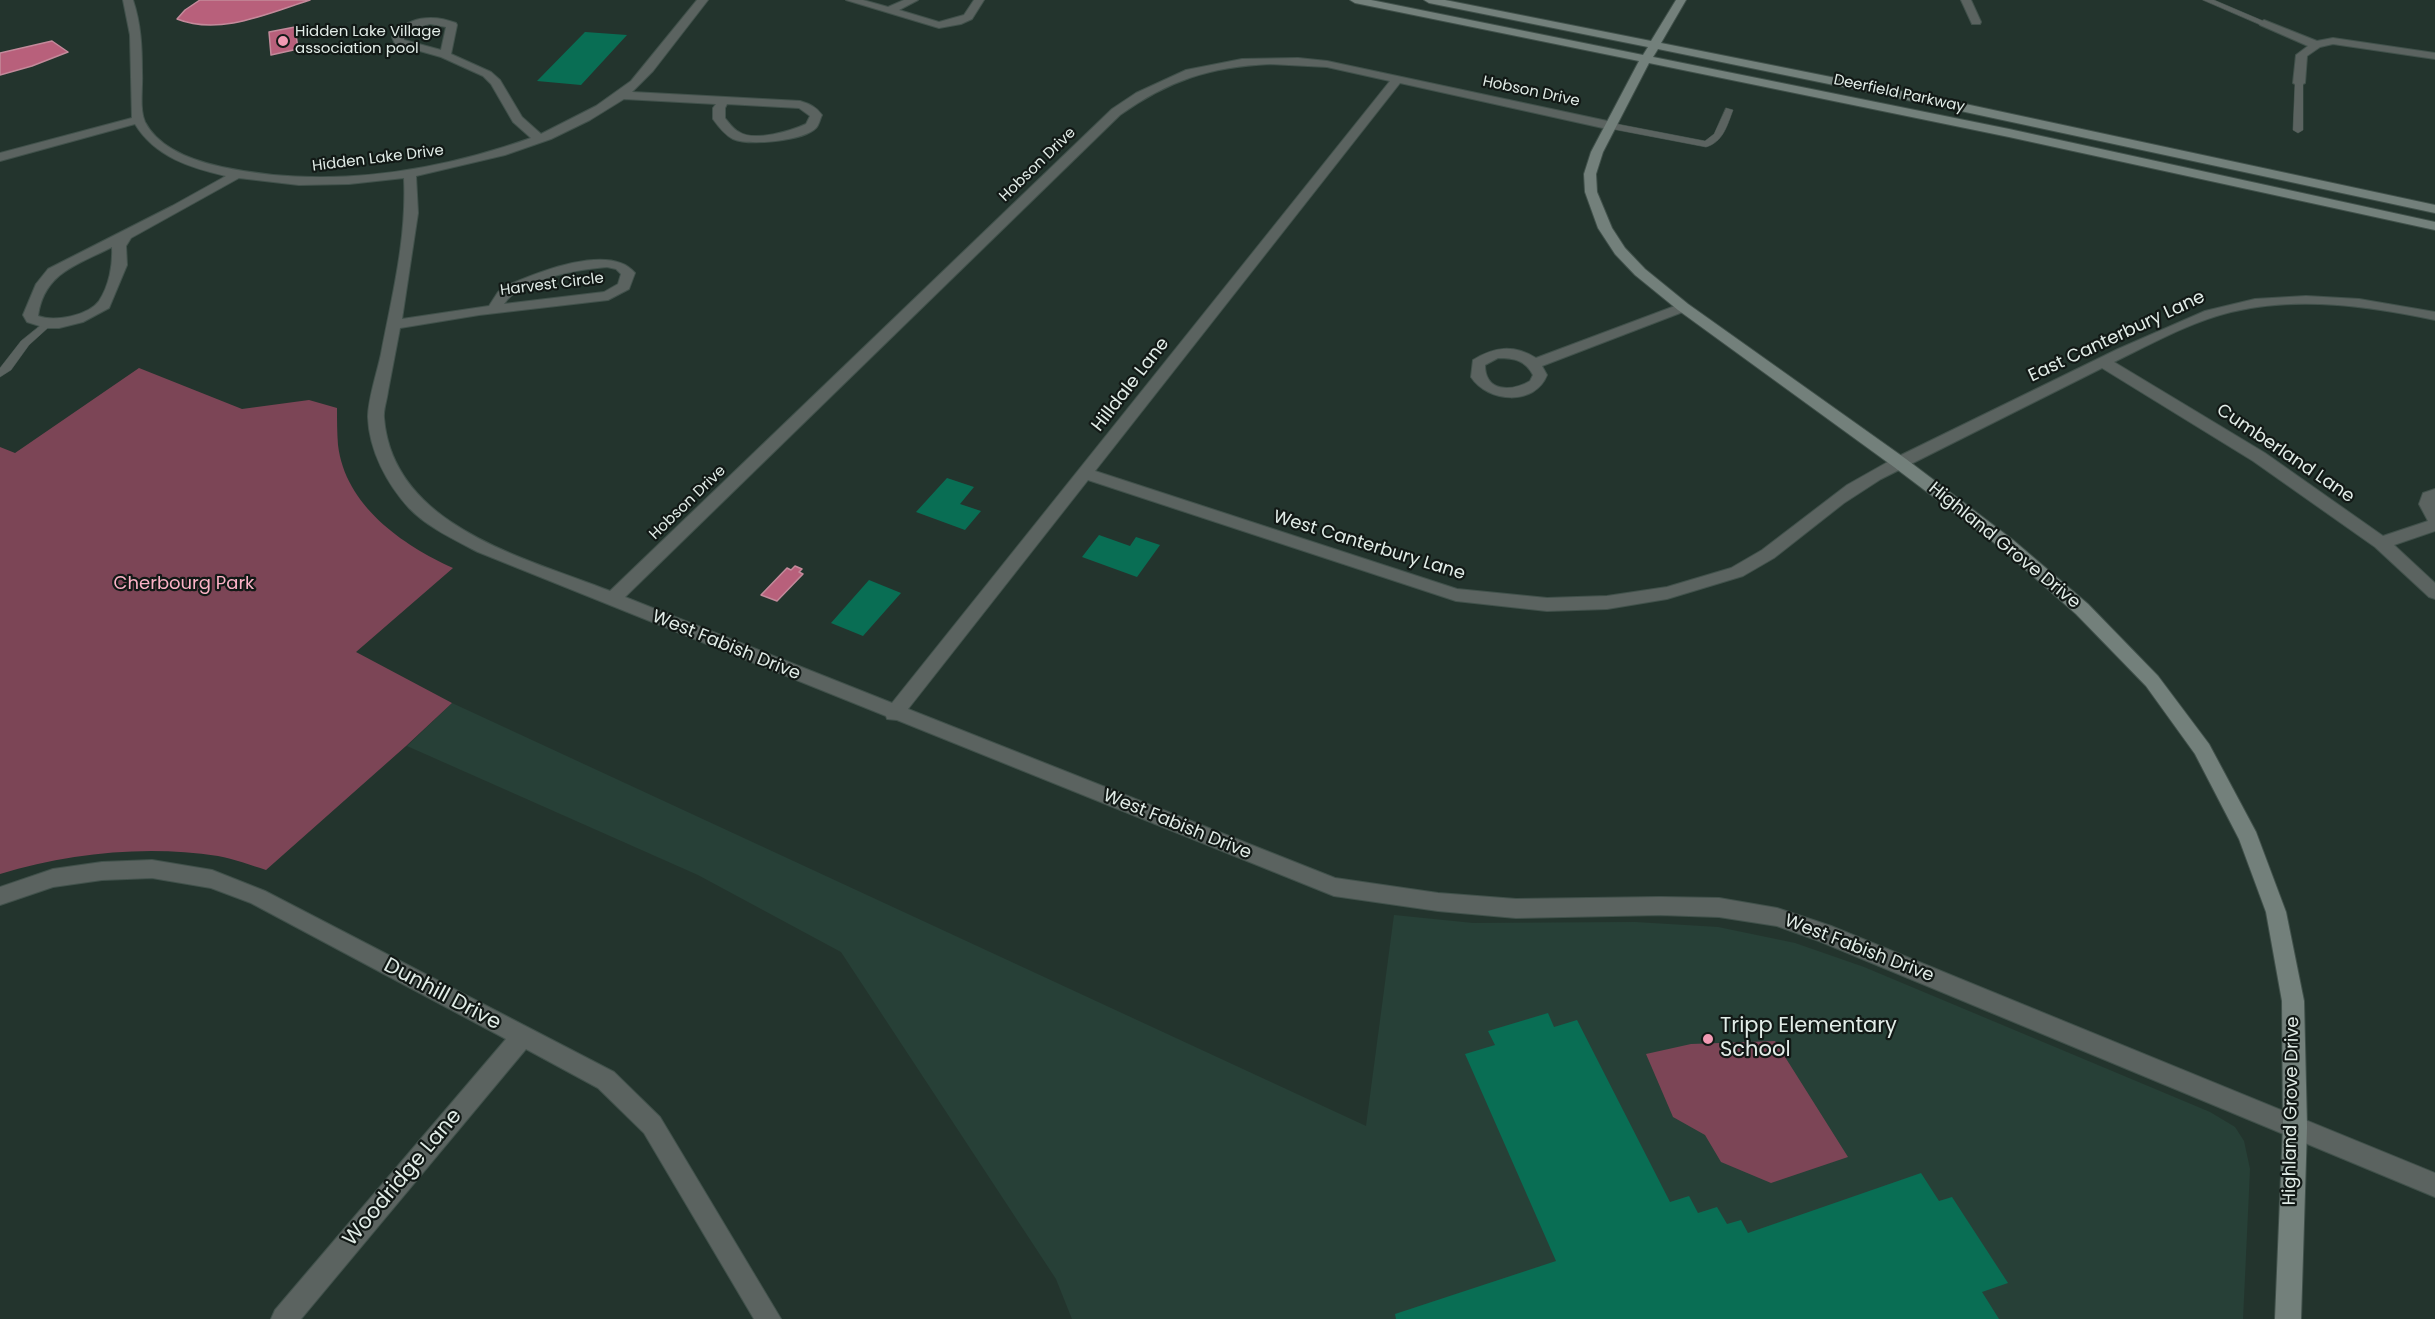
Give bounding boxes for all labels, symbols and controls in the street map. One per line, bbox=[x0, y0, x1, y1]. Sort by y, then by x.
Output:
place label: Hidden Lake Village association pool bbox=[295, 23, 441, 58]
marker: Hidden Lake Village association pool bbox=[276, 34, 290, 48]
street label: Deerfield Parkway bbox=[1832, 71, 1966, 117]
street label: Hobson Drive bbox=[1481, 73, 1581, 111]
street label: Hobson Drive bbox=[996, 124, 1080, 206]
street label: Hidden Lake Drive bbox=[311, 142, 445, 176]
street label: Harvest Circle bbox=[499, 270, 605, 300]
street label: East Canterbury Lane bbox=[2025, 287, 2209, 387]
street label: Hilldale Lane bbox=[1088, 334, 1174, 436]
street label: Cumberland Lane bbox=[2212, 400, 2358, 508]
street label: Hobson Drive bbox=[646, 462, 730, 544]
street label: Highland Grove Drive bbox=[1924, 478, 2084, 614]
street label: West Canterbury Lane bbox=[1270, 507, 1468, 585]
park label: Cherbourg Park bbox=[114, 573, 254, 595]
street label: West Fabish Drive bbox=[649, 606, 803, 686]
street label: West Fabish Drive bbox=[1100, 785, 1254, 865]
street label: West Fabish Drive bbox=[1781, 911, 1937, 987]
street label: Dunhill Drive bbox=[379, 954, 505, 1036]
place label: Tripp Elementary School bbox=[1720, 1014, 1897, 1064]
street label: Highland Grove Drive bbox=[2280, 1016, 2304, 1206]
marker: Tripp Elementary School bbox=[1701, 1032, 1715, 1046]
street label: Woodridge Lane bbox=[338, 1104, 468, 1252]

